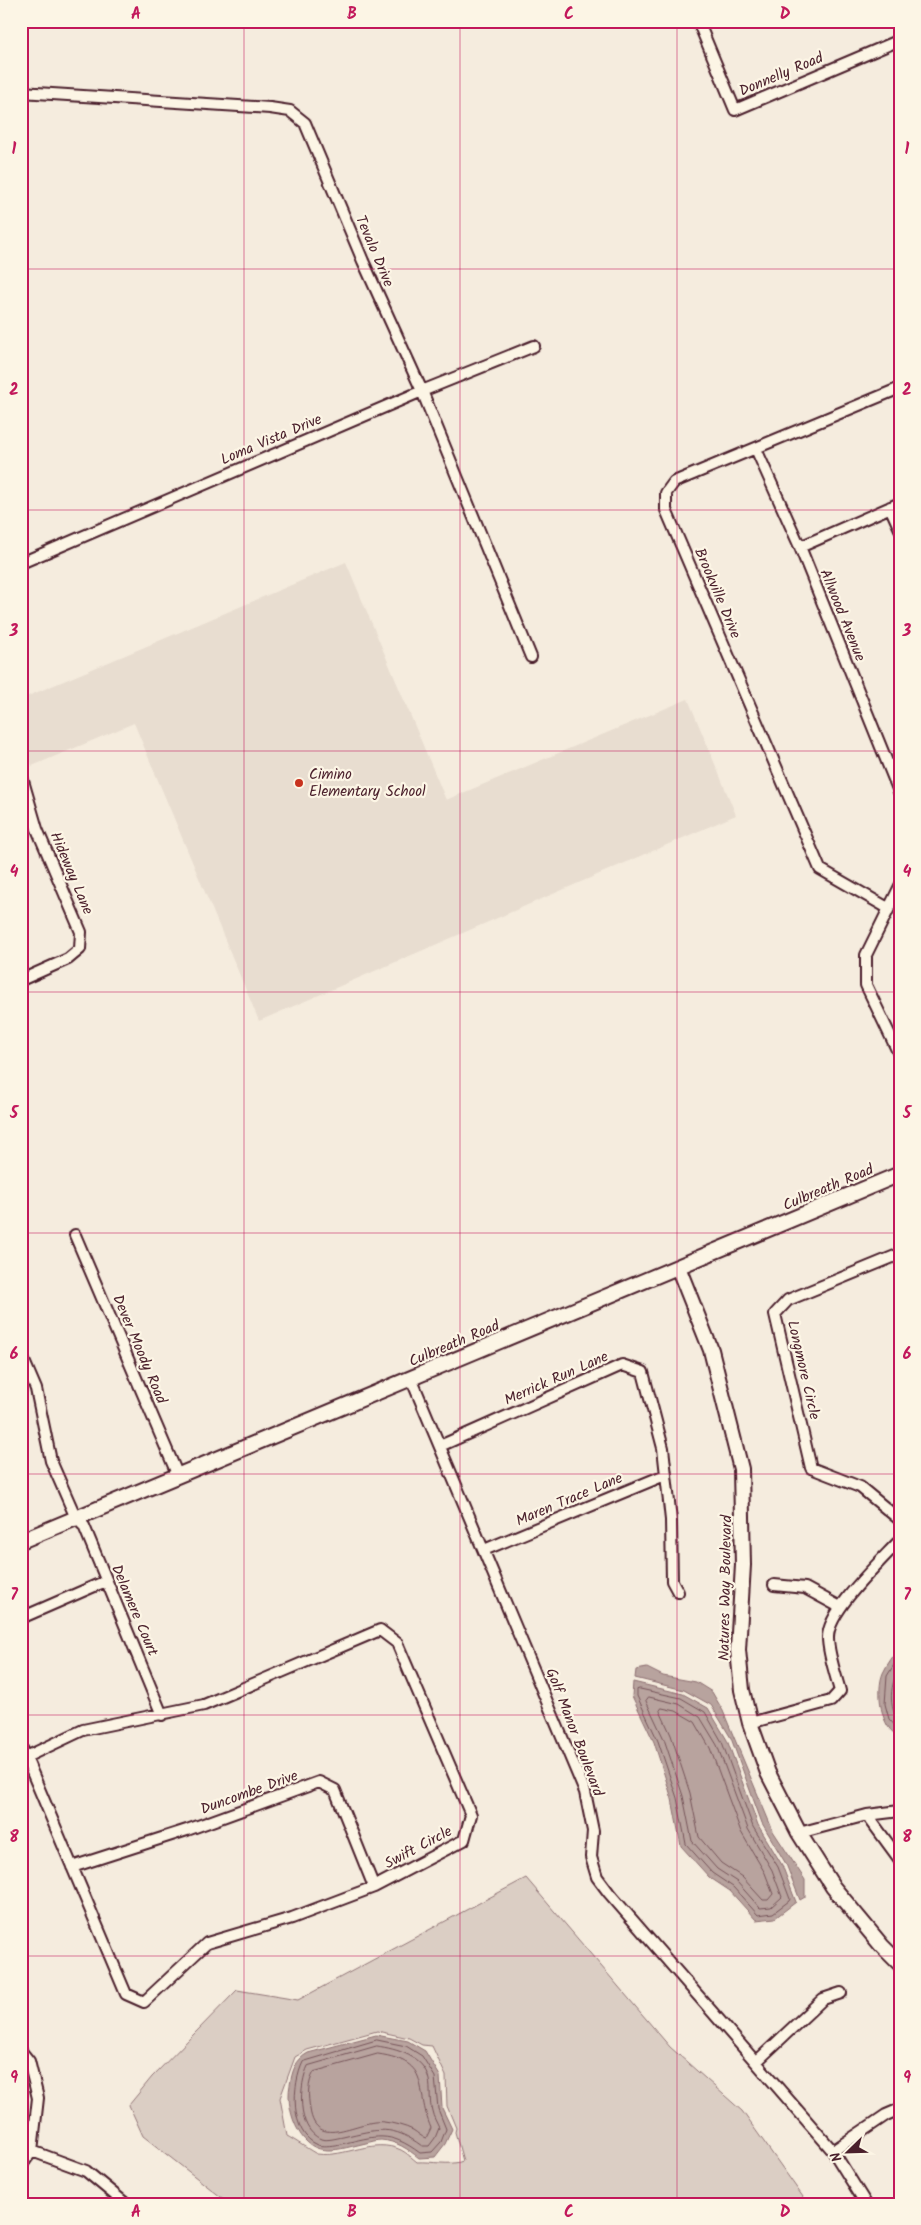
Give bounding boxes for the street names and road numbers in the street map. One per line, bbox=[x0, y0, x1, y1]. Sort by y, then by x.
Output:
street label: Donnelly Road bbox=[735, 46, 828, 103]
street label: Tevalo Drive bbox=[348, 212, 400, 291]
street label: Loma Vista Drive bbox=[217, 408, 326, 472]
street label: Brookville Drive bbox=[687, 544, 747, 643]
street label: Allwood Avenue bbox=[813, 566, 872, 665]
street label: Hideway Lane bbox=[43, 828, 99, 919]
street label: Culbreath Road bbox=[779, 1158, 878, 1218]
street label: Dever Moody Road bbox=[105, 1291, 173, 1408]
street label: Culbreath Road bbox=[405, 1314, 504, 1374]
street label: Longmore Circle bbox=[780, 1318, 826, 1422]
street label: Merrick Run Lane bbox=[500, 1345, 613, 1413]
street label: Maren Trace Lane bbox=[512, 1466, 627, 1533]
street label: Natures Way Boulevard bbox=[713, 1514, 739, 1661]
street label: Delamere Court bbox=[104, 1561, 164, 1660]
street label: Golf Manor Boulevard bbox=[539, 1665, 610, 1800]
street label: Duncombe Drive bbox=[197, 1764, 302, 1822]
street label: Swift Circle bbox=[380, 1820, 457, 1876]

